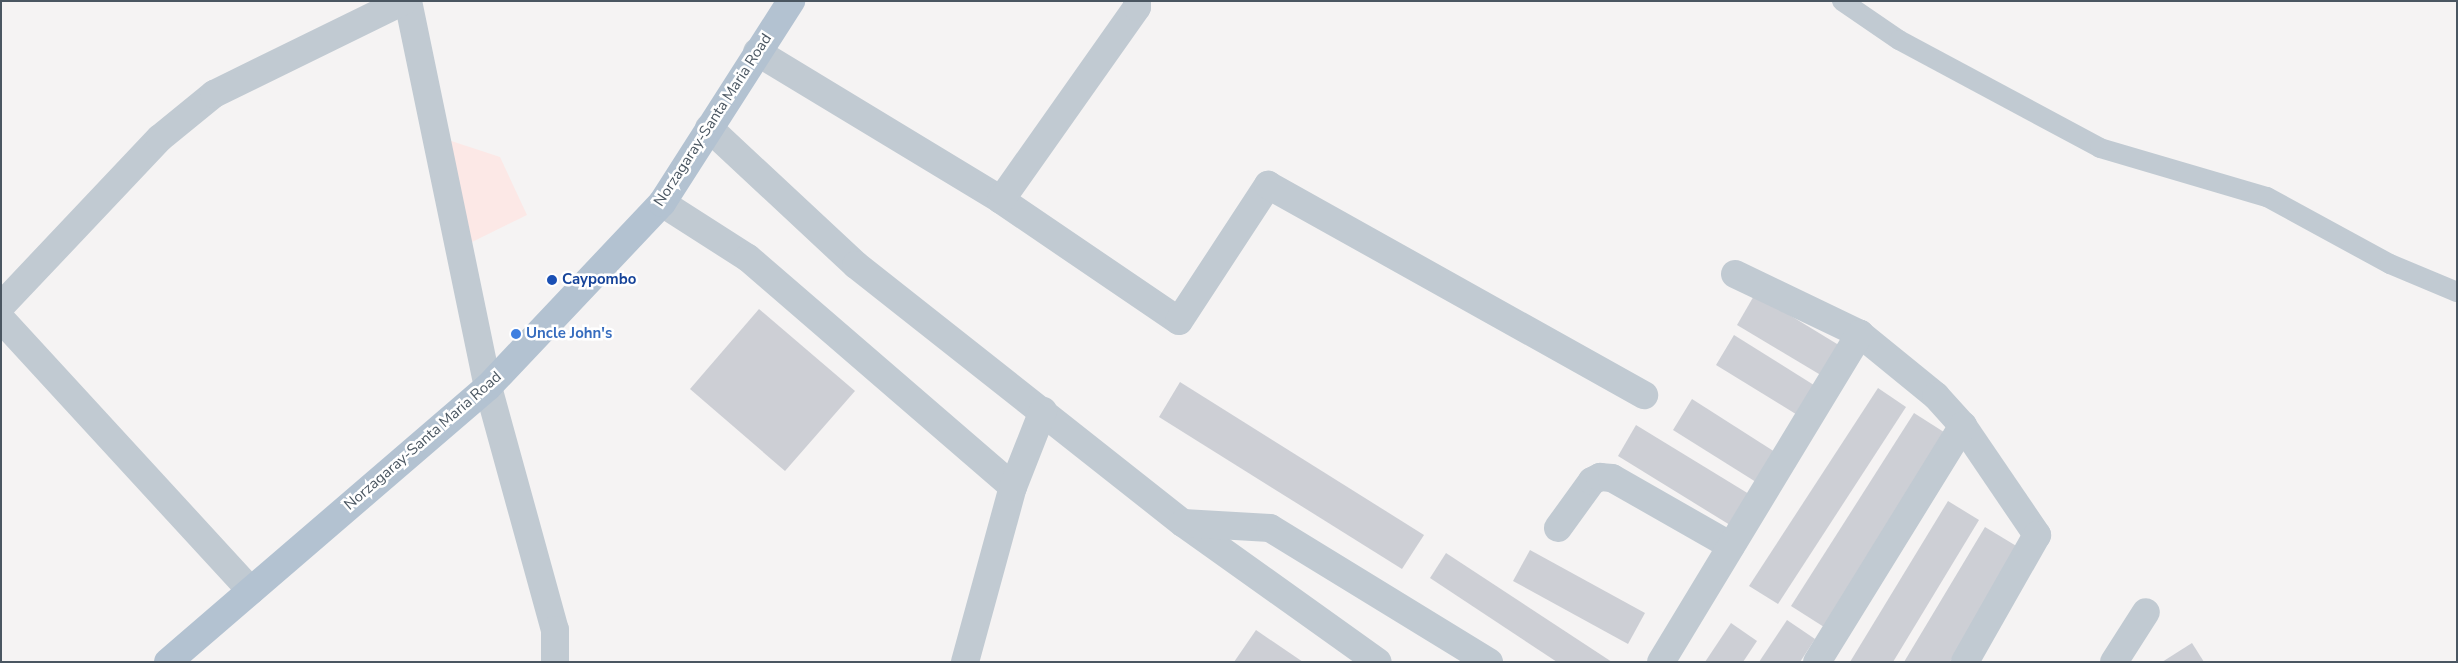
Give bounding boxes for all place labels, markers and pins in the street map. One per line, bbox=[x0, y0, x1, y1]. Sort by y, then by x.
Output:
place label: Caypombo bbox=[562, 271, 636, 289]
marker: Caypombo bbox=[546, 274, 558, 286]
place label: Uncle John's bbox=[526, 325, 612, 343]
marker: Uncle John's bbox=[510, 328, 522, 340]

